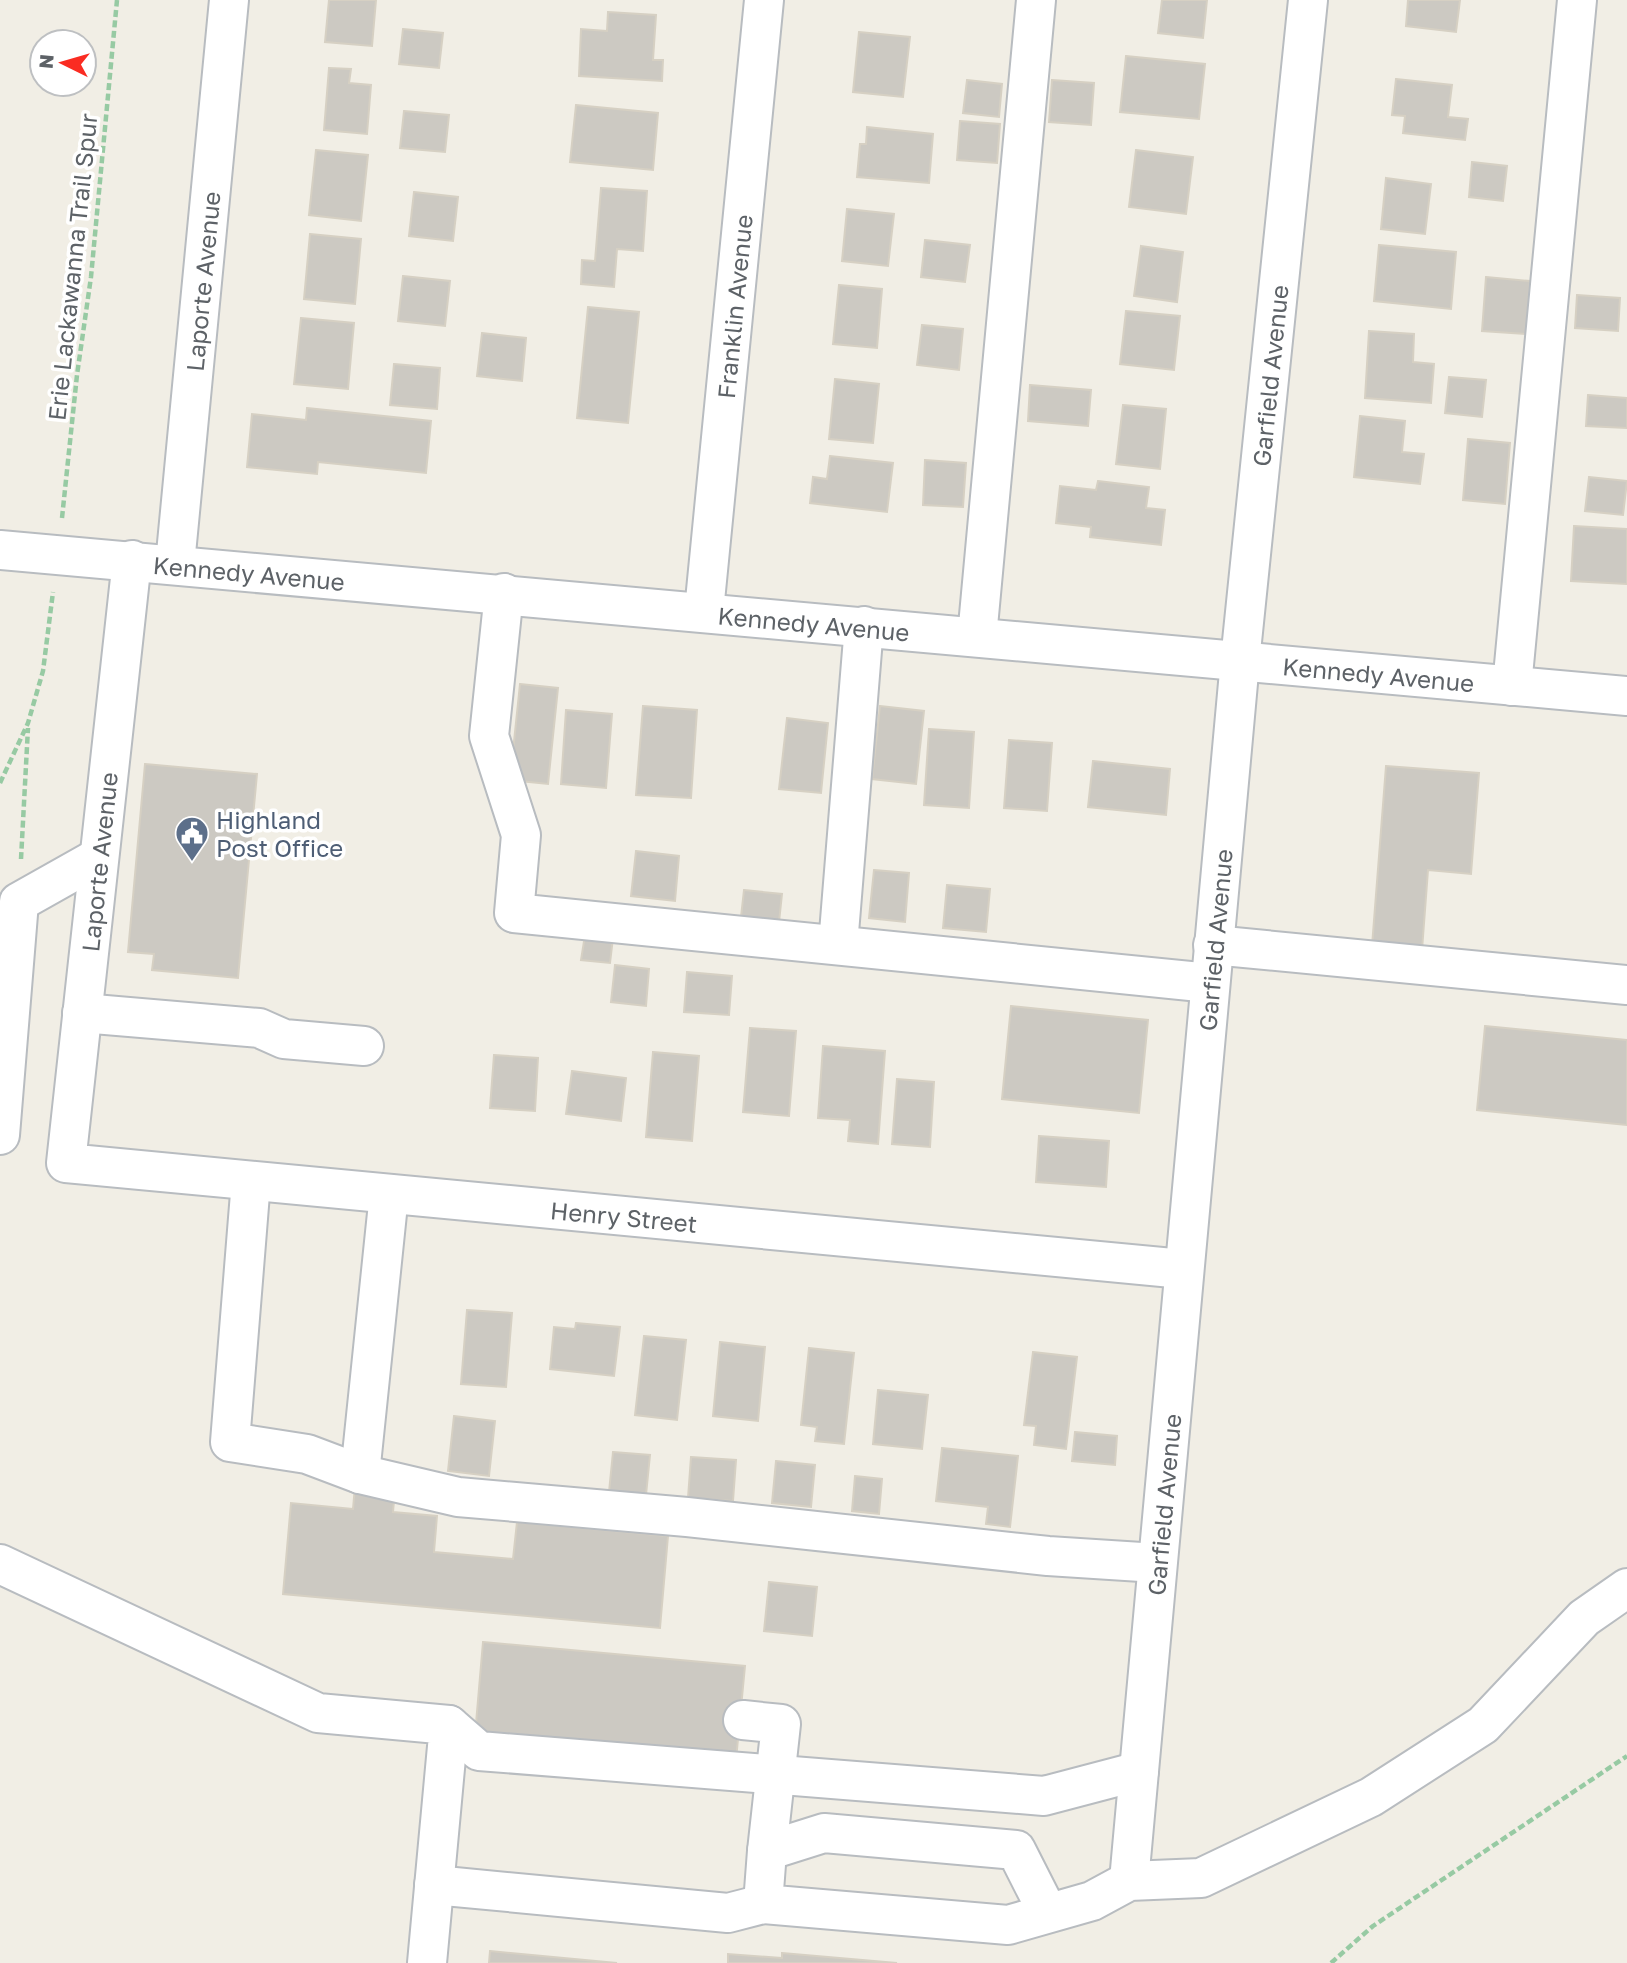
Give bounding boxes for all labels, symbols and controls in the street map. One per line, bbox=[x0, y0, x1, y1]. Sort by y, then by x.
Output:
north arrow bbox=[28, 28, 98, 98]
text: N bbox=[33, 53, 58, 70]
street label: Erie Lackawanna Trail Spur bbox=[41, 112, 103, 422]
street label: Laporte Avenue bbox=[179, 190, 225, 373]
street label: Franklin Avenue bbox=[710, 213, 757, 400]
street label: Garfield Avenue bbox=[1246, 283, 1293, 468]
street label: Kennedy Avenue bbox=[152, 549, 346, 595]
street label: Kennedy Avenue bbox=[717, 600, 911, 646]
street label: Kennedy Avenue bbox=[1281, 651, 1476, 697]
street label: Laporte Avenue bbox=[75, 771, 123, 953]
place label: Highland Post Office bbox=[216, 805, 343, 862]
public building icon: Highland Post Office bbox=[173, 814, 211, 863]
street label: Garfield Avenue bbox=[1192, 848, 1237, 1032]
street label: Henry Street bbox=[549, 1195, 699, 1237]
street label: Garfield Avenue bbox=[1141, 1412, 1186, 1597]

